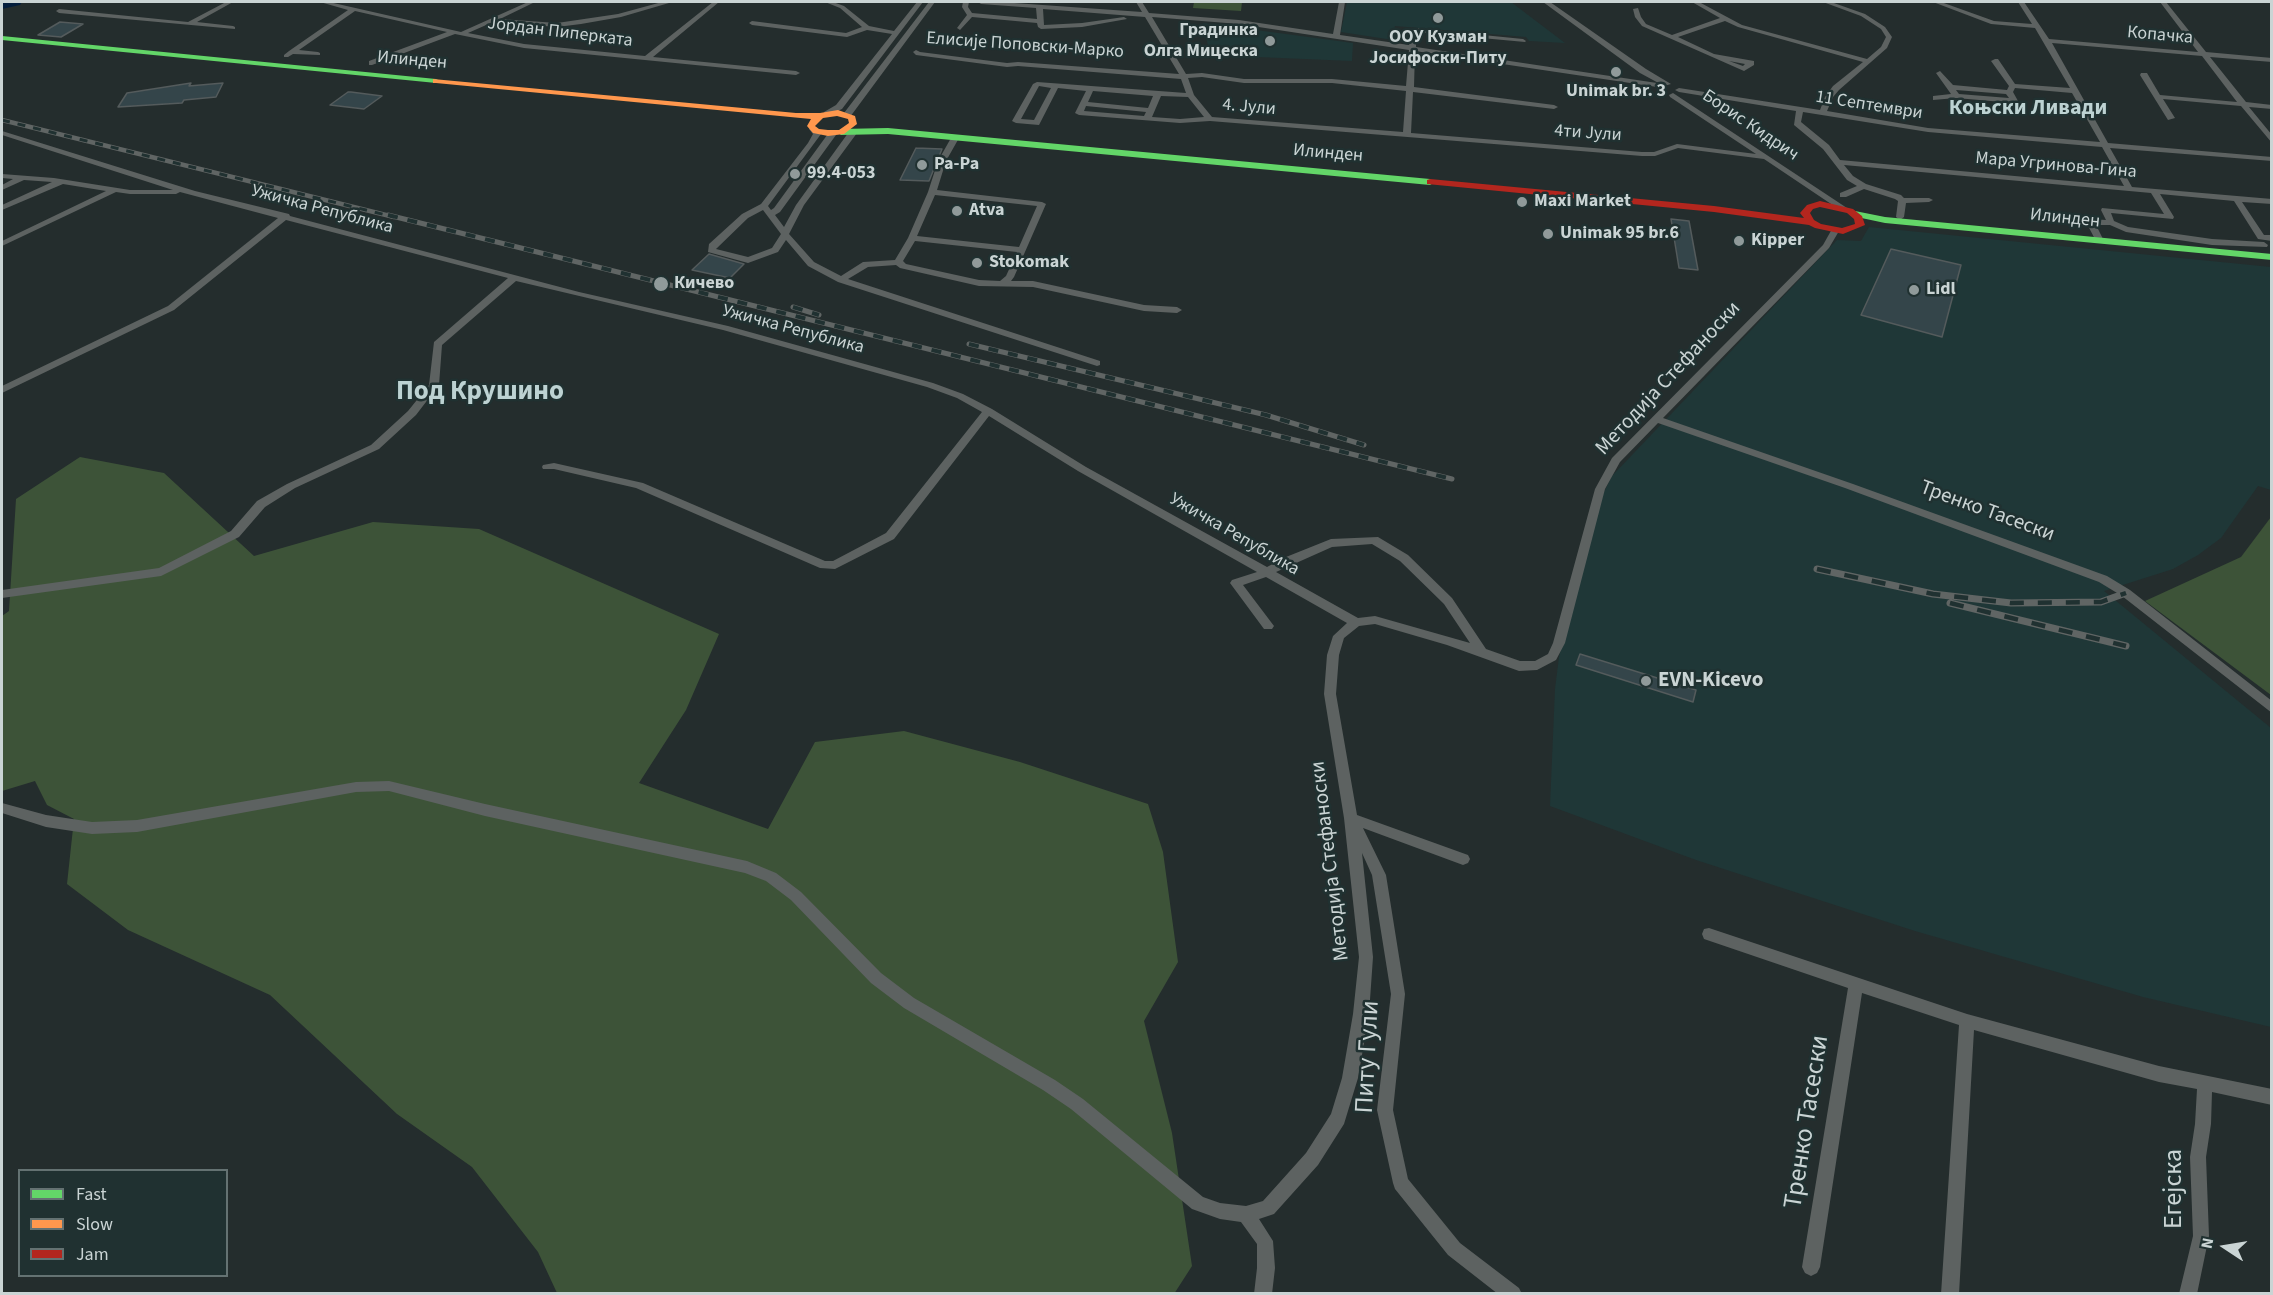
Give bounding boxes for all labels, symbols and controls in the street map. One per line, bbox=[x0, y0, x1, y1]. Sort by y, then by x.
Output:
marker: ООУ Кузман Јосифоски-Питу bbox=[1431, 11, 1445, 25]
street label: Јордан Пиперката bbox=[486, 13, 634, 53]
place label: Градинка Олга Мицеска bbox=[1144, 20, 1258, 63]
street label: Копачка bbox=[2126, 22, 2194, 50]
place label: ООУ Кузман Јосифоски-Питу bbox=[1369, 27, 1507, 70]
street label: Елисије Поповски-Марко bbox=[925, 28, 1125, 64]
marker: Градинка Олга Мицеска bbox=[1263, 34, 1277, 48]
street label: Илинден bbox=[376, 47, 448, 75]
marker: Unimak br. 3 bbox=[1609, 65, 1623, 79]
place label: Unimak br. 3 bbox=[1566, 81, 1666, 103]
street label: Борис Кидрич bbox=[1698, 86, 1802, 166]
street label: 11 Септември bbox=[1814, 87, 1924, 125]
street label: 4. Јули bbox=[1221, 95, 1277, 121]
district label: Коњски Ливади bbox=[1949, 96, 2107, 122]
street label: 4ти Јули bbox=[1554, 121, 1622, 147]
street label: Илинден bbox=[1292, 140, 1364, 168]
street label: Мара Угринова-Гина bbox=[1974, 148, 2138, 184]
place label: Ра-Ра bbox=[934, 154, 979, 176]
marker: Ра-Ра bbox=[915, 158, 929, 172]
place label: 99.4-053 bbox=[807, 163, 875, 185]
marker: 99.4-053 bbox=[788, 167, 802, 181]
street label: Ужичка Република bbox=[249, 181, 395, 239]
place label: Maxi Market bbox=[1534, 191, 1631, 213]
marker: Maxi Market bbox=[1515, 195, 1529, 209]
place label: Atva bbox=[969, 200, 1004, 222]
marker: Atva bbox=[950, 204, 964, 218]
street label: Илинден bbox=[2029, 205, 2101, 233]
place label: Unimak 95 br.6 bbox=[1560, 223, 1679, 245]
marker: Unimak 95 br.6 bbox=[1541, 227, 1555, 241]
place label: Kipper bbox=[1751, 230, 1804, 252]
marker: Kipper bbox=[1732, 234, 1746, 248]
place label: Stokomak bbox=[989, 252, 1069, 274]
marker: Stokomak bbox=[970, 256, 984, 270]
place label: Кичево bbox=[674, 273, 734, 295]
marker: Кичево bbox=[652, 275, 670, 293]
place label: Lidl bbox=[1926, 279, 1956, 301]
marker: Lidl bbox=[1907, 283, 1921, 297]
street label: Методија Стефаноски bbox=[1591, 297, 1747, 461]
street label: Ужичка Република bbox=[720, 301, 866, 359]
district label: Под Крушино bbox=[396, 377, 564, 409]
street label: Тренко Тасески bbox=[1916, 476, 2058, 548]
street label: Ужичка Република bbox=[1165, 489, 1303, 581]
place label: EVN-Kicevo bbox=[1658, 668, 1763, 694]
marker: EVN-Kicevo bbox=[1639, 674, 1653, 688]
street label: Методија Стефаноски bbox=[1306, 760, 1356, 962]
street label: Питу Гули bbox=[1350, 1000, 1388, 1114]
street label: Тренко Тасески bbox=[1779, 1033, 1837, 1211]
street label: Егејска bbox=[2159, 1149, 2191, 1229]
legend bbox=[18, 1169, 228, 1277]
text: Fast bbox=[76, 1182, 107, 1207]
text: Slow bbox=[76, 1212, 113, 1237]
north arrow bbox=[2195, 1217, 2255, 1277]
text: N bbox=[2196, 1236, 2219, 1251]
text: Jam bbox=[76, 1242, 109, 1267]

